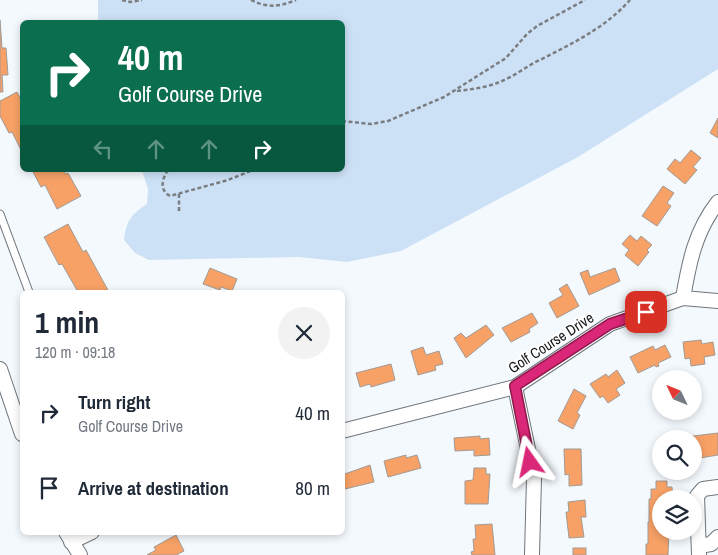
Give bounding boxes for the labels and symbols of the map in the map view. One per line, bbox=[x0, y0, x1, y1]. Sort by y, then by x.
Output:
pin bbox=[625, 291, 667, 333]
street label: Golf Course Drive bbox=[504, 307, 598, 378]
north arrow bbox=[652, 370, 702, 420]
position arrow bbox=[503, 435, 555, 487]

